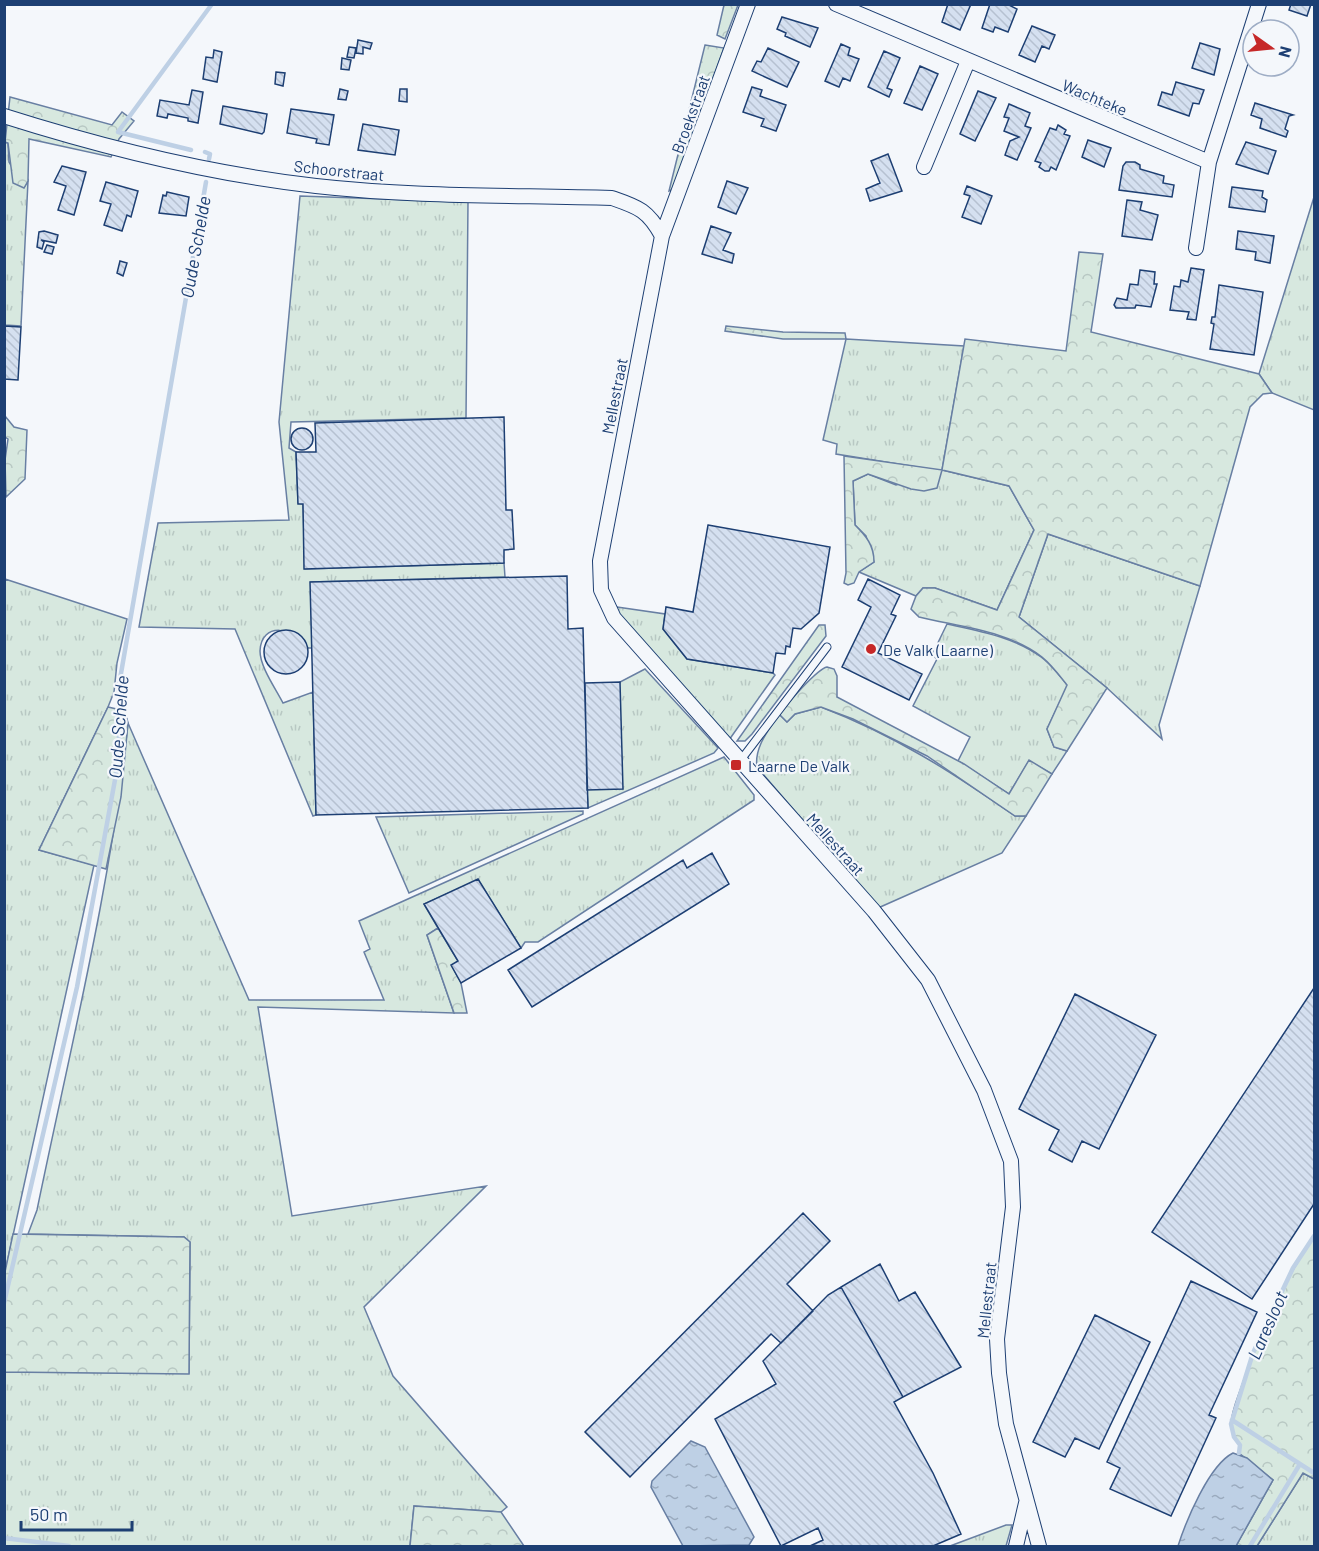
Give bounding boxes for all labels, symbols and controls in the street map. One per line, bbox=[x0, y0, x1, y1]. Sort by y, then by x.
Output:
north arrow bbox=[1241, 18, 1301, 78]
text: N bbox=[1275, 44, 1297, 60]
street label: Broekstraat bbox=[667, 72, 713, 156]
street label: Wachteke bbox=[1060, 75, 1130, 119]
street label: Schoorstraat bbox=[293, 156, 385, 184]
water label: Oude Schelde bbox=[175, 194, 215, 300]
street label: Mellestraat bbox=[597, 356, 631, 436]
place label: De Valk (Laarne) bbox=[883, 640, 994, 659]
marker: De Valk (Laarne) bbox=[864, 642, 878, 656]
water label: Oude Schelde bbox=[103, 675, 133, 779]
place label: Laarne De Valk bbox=[748, 756, 850, 775]
marker: Laarne De Valk bbox=[729, 758, 743, 772]
street label: Mellestraat bbox=[803, 809, 869, 879]
street label: Mellestraat bbox=[973, 1261, 999, 1339]
water label: Laresloot bbox=[1242, 1287, 1292, 1363]
scale bar bbox=[21, 1494, 132, 1532]
text: 50 m bbox=[30, 1503, 68, 1525]

